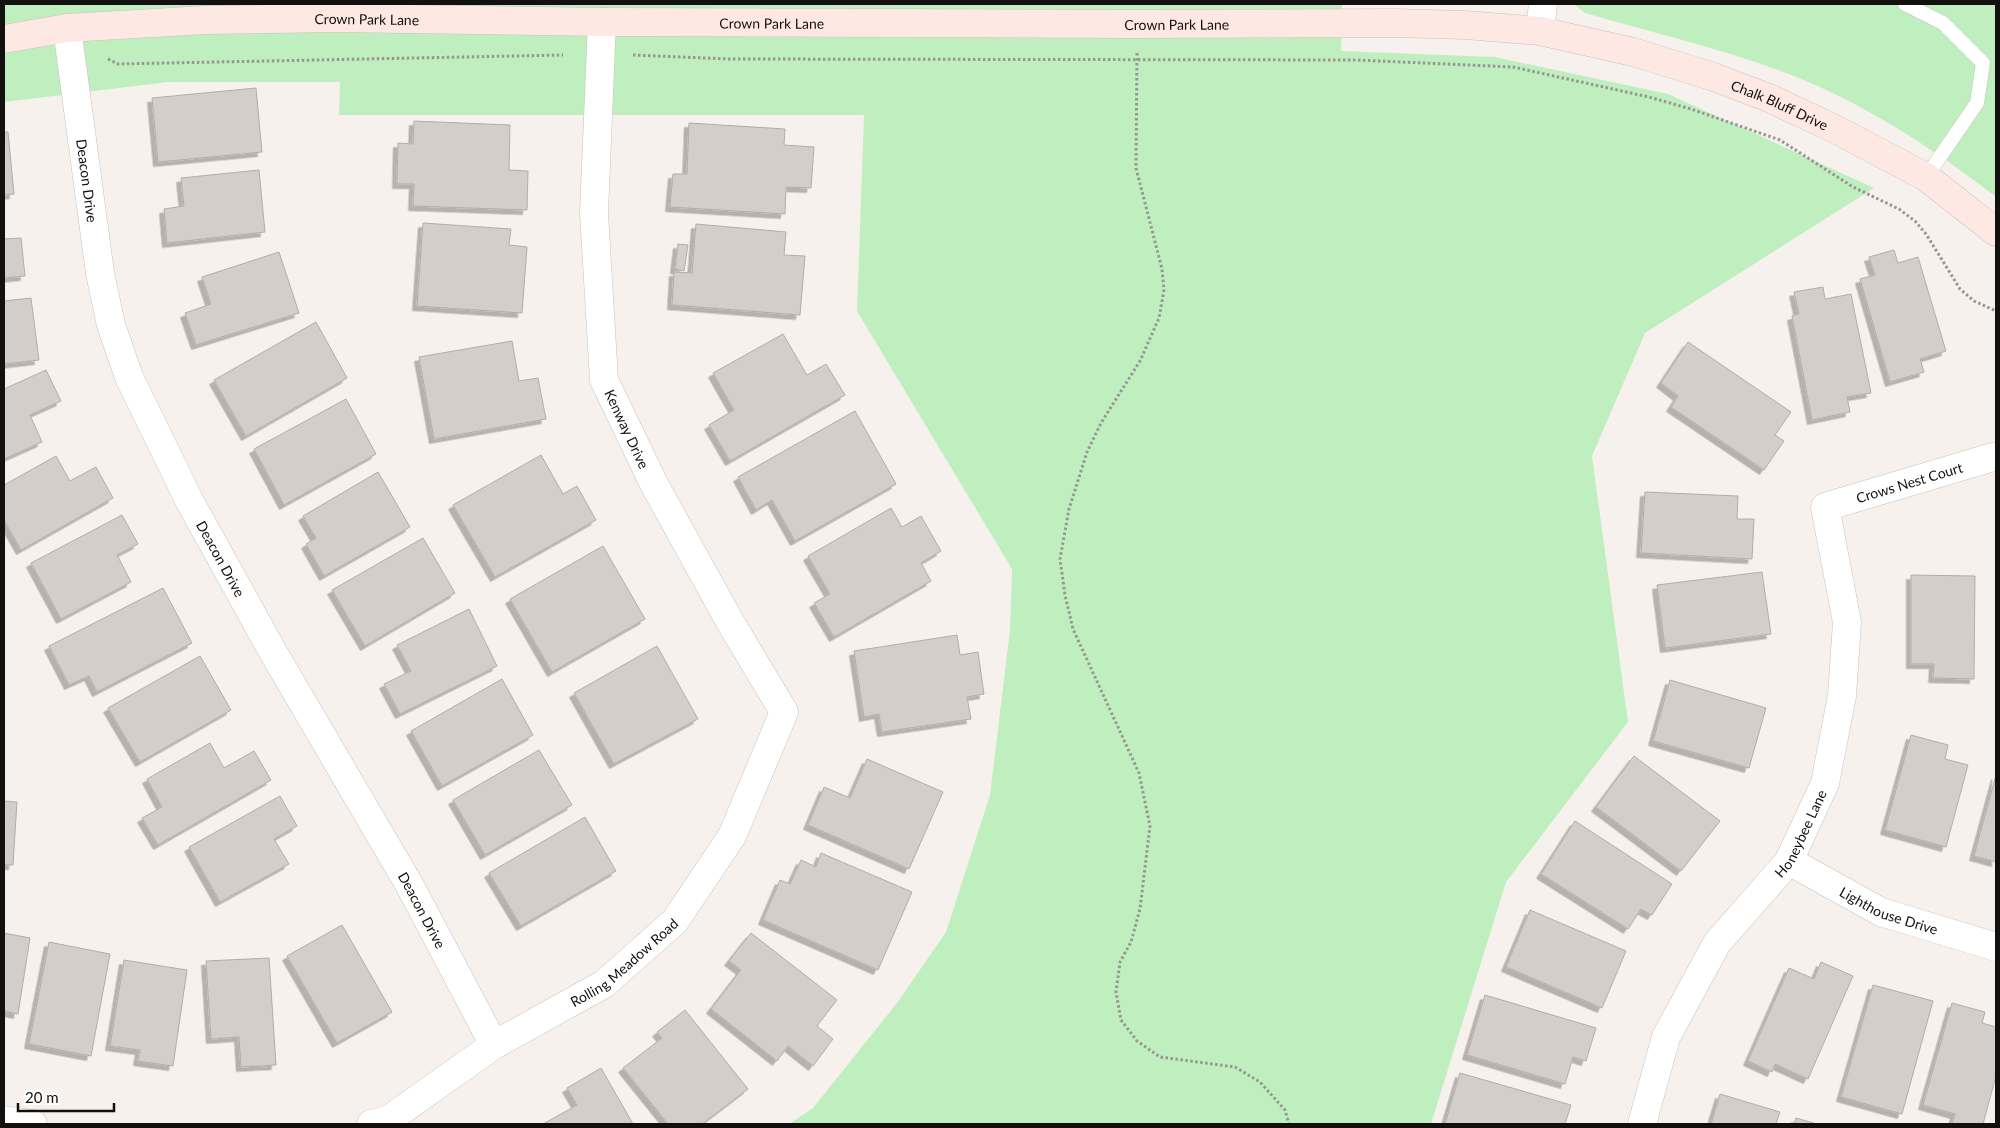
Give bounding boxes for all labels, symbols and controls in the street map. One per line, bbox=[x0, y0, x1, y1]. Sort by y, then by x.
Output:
street label: Crown Park Lane bbox=[314, 9, 419, 28]
street label: Crown Park Lane bbox=[719, 14, 824, 31]
street label: Crown Park Lane bbox=[1124, 15, 1229, 33]
street label: Chalk Bluff Drive bbox=[1729, 76, 1831, 133]
street label: Deacon Drive bbox=[74, 138, 102, 224]
street label: Kenway Drive bbox=[601, 387, 653, 471]
street label: Crows Nest Court bbox=[1854, 458, 1964, 506]
street label: Deacon Drive bbox=[193, 517, 249, 599]
street label: Honeybee Lane bbox=[1770, 787, 1829, 880]
street label: Deacon Drive bbox=[395, 869, 450, 951]
street label: Lighthouse Drive bbox=[1837, 882, 1940, 937]
street label: Rolling Meadow Road bbox=[567, 914, 681, 1010]
scale bar bbox=[18, 1080, 114, 1112]
text: 20 m bbox=[25, 1088, 59, 1106]

